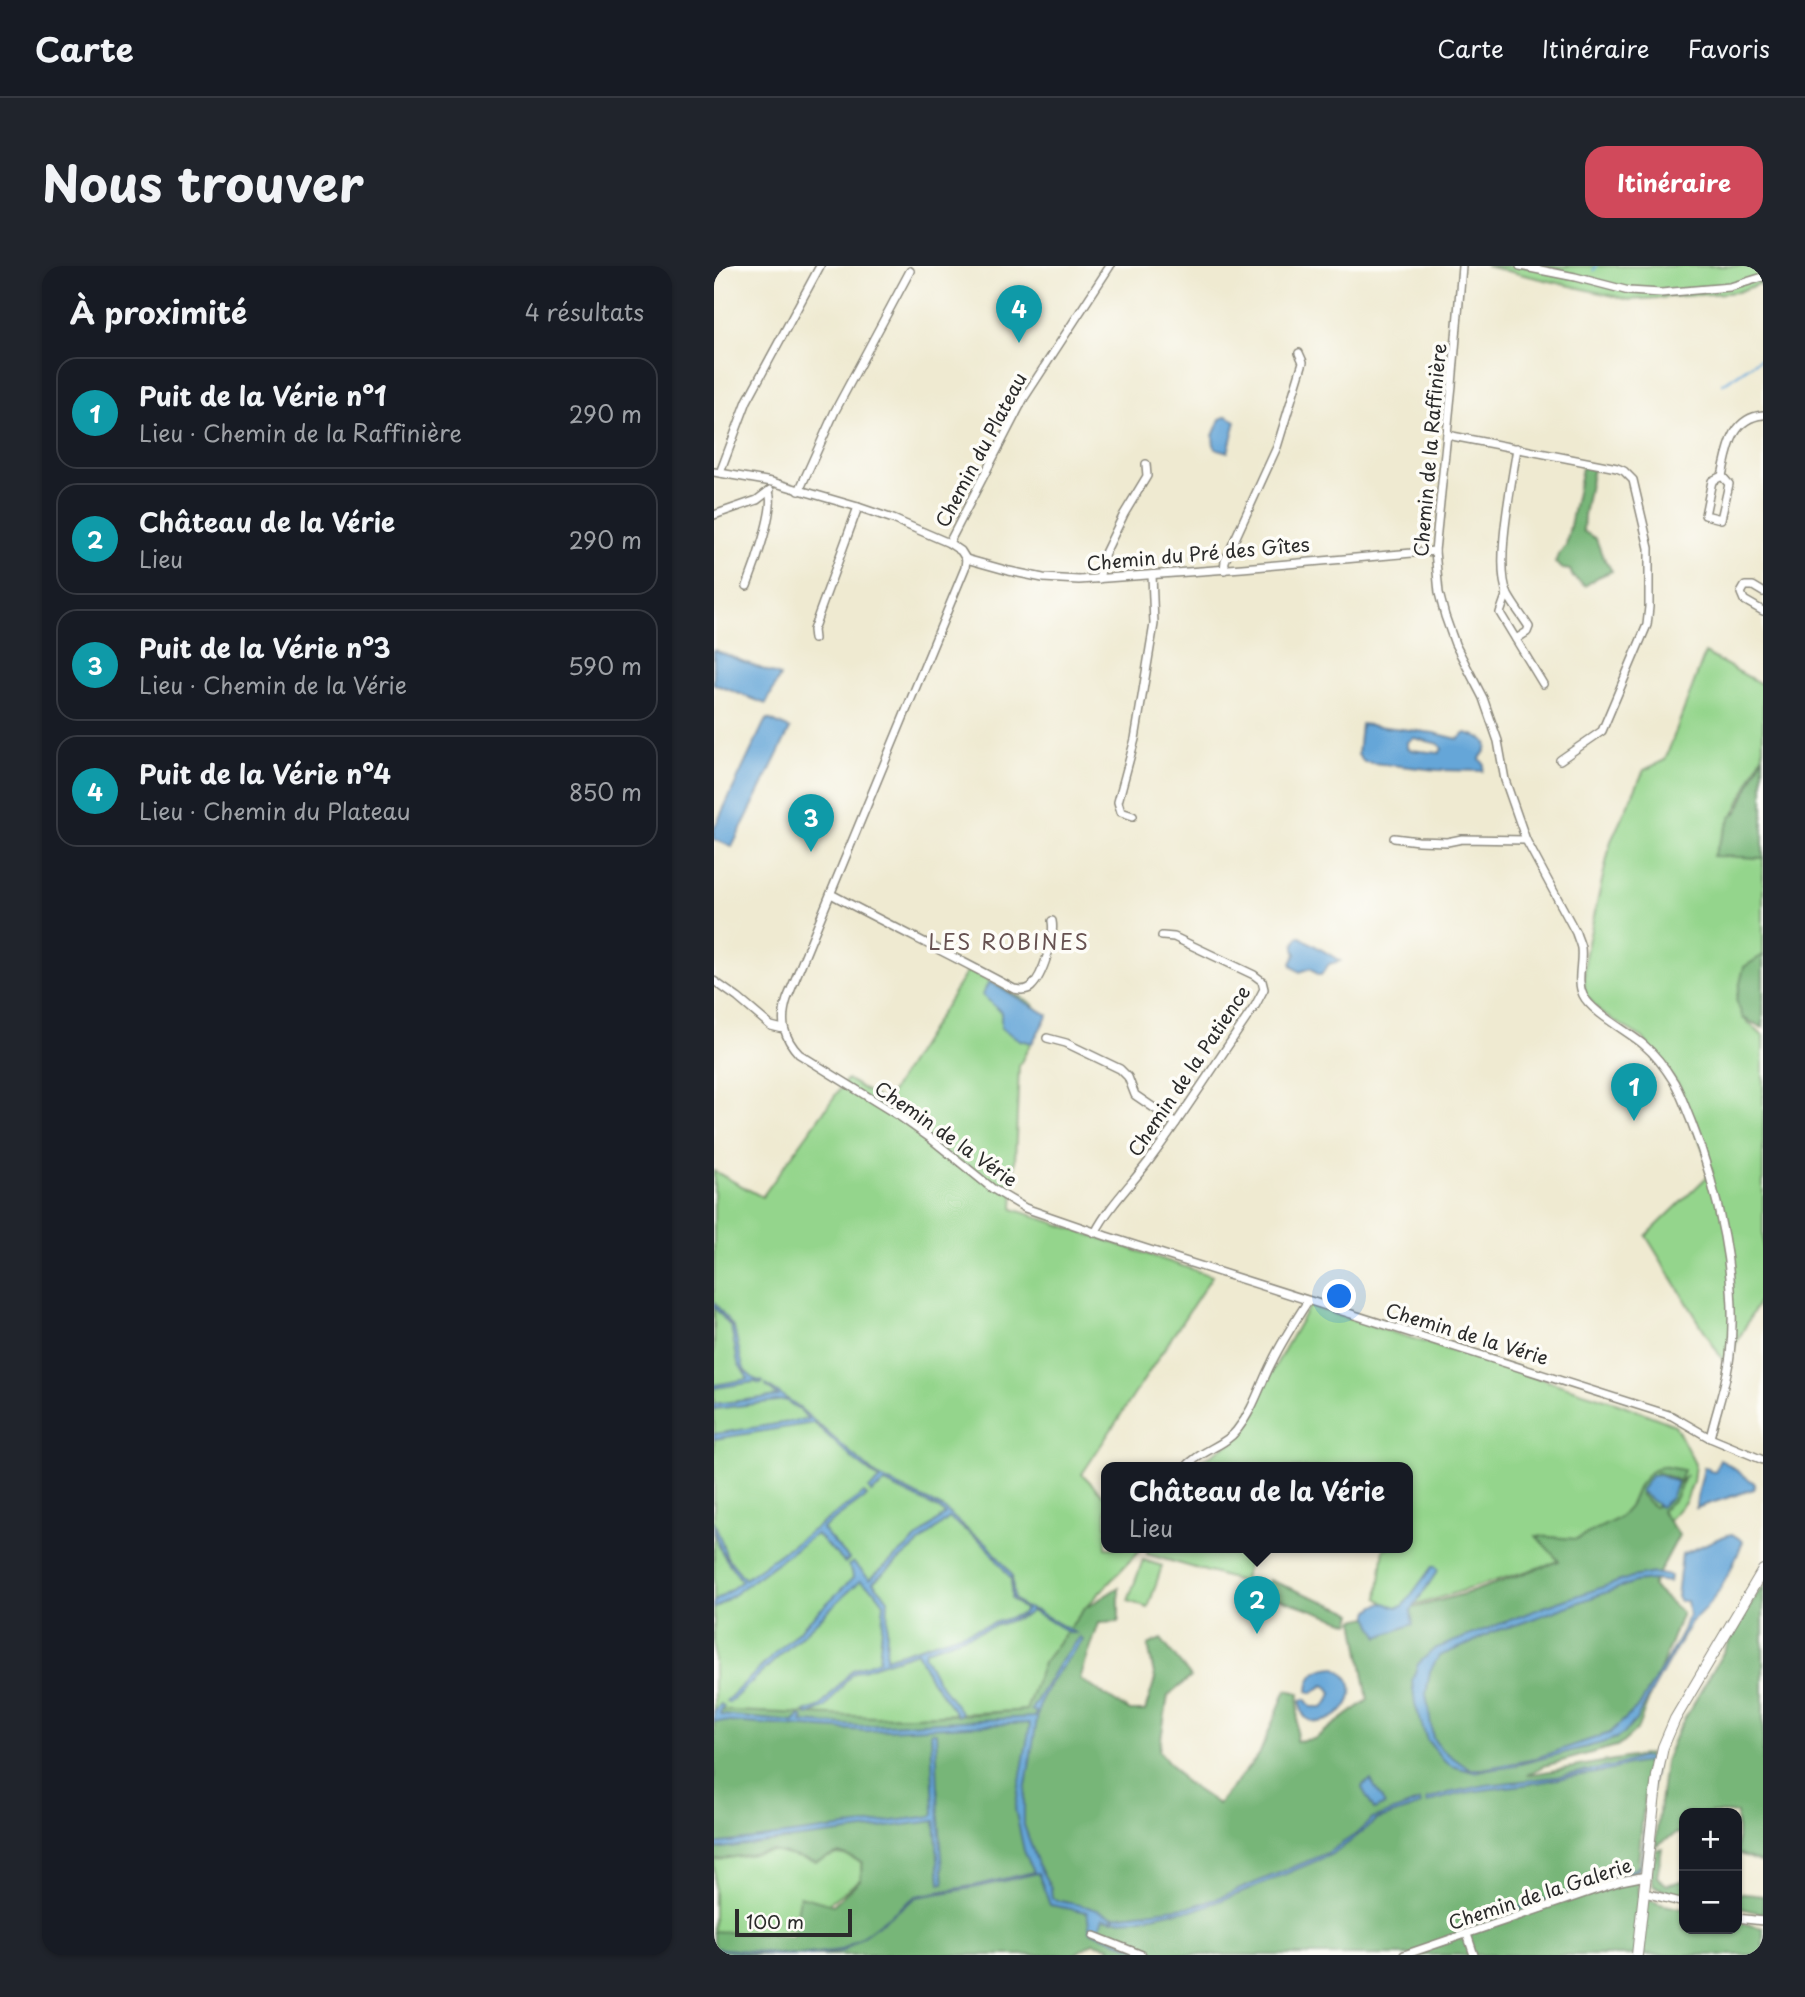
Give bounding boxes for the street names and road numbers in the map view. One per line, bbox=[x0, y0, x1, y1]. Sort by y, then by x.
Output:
street label: Chemin de la Raffinière bbox=[1406, 342, 1452, 558]
street label: Chemin du Plateau bbox=[927, 367, 1033, 532]
street label: Chemin du Pré des Gîtes bbox=[1085, 529, 1311, 577]
street label: Chemin de la Patience bbox=[1120, 979, 1256, 1162]
street label: Chemin de la Vérie bbox=[869, 1073, 1024, 1193]
street label: Chemin de la Vérie bbox=[1383, 1295, 1552, 1371]
street label: Chemin de la Galerie bbox=[1444, 1850, 1635, 1936]

